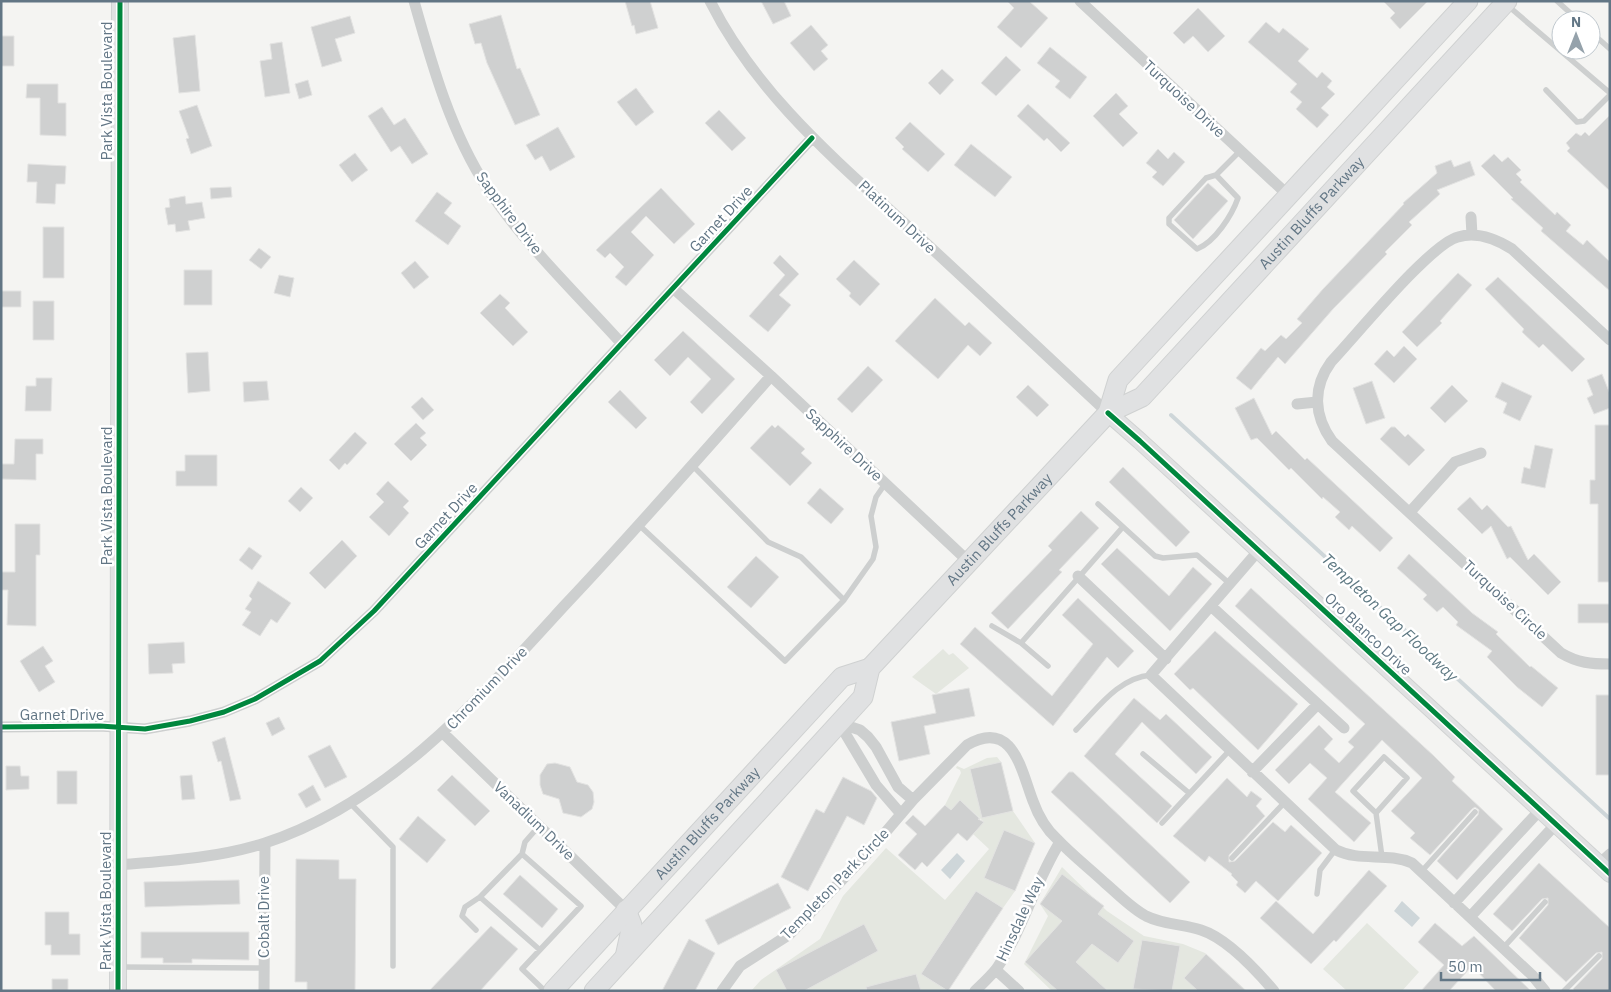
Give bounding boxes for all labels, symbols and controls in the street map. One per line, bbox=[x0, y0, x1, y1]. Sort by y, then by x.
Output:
north arrow bbox=[1551, 10, 1601, 60]
text: N bbox=[1571, 13, 1581, 31]
street label: Park Vista Boulevard bbox=[97, 21, 116, 161]
street label: Turquoise Drive bbox=[1139, 56, 1229, 141]
street label: Austin Bluffs Parkway bbox=[1255, 152, 1368, 273]
street label: Sapphire Drive bbox=[472, 168, 547, 258]
street label: Platinum Drive bbox=[855, 176, 940, 257]
street label: Garnet Drive bbox=[685, 181, 756, 256]
street label: Sapphire Drive bbox=[802, 404, 887, 485]
street label: Park Vista Boulevard bbox=[97, 426, 116, 566]
street label: Austin Bluffs Parkway bbox=[942, 469, 1056, 589]
street label: Garnet Drive bbox=[410, 478, 481, 553]
water label: Templeton Gap Floodway bbox=[1318, 549, 1463, 686]
street label: Turquoise Circle bbox=[1459, 556, 1552, 644]
street label: Oro Blanco Drive bbox=[1321, 588, 1416, 679]
street label: Chromium Drive bbox=[442, 642, 531, 733]
street label: Garnet Drive bbox=[20, 705, 104, 724]
street label: Austin Bluffs Parkway bbox=[650, 762, 764, 883]
street label: Vanadium Drive bbox=[490, 777, 579, 864]
street label: Templeton Park Circle bbox=[776, 824, 893, 943]
street label: Park Vista Boulevard bbox=[96, 831, 115, 971]
street label: Hinsdale Way bbox=[992, 873, 1048, 964]
street label: Cobalt Drive bbox=[254, 876, 273, 958]
scale bar bbox=[1441, 950, 1540, 982]
text: 50 m bbox=[1448, 957, 1483, 976]

